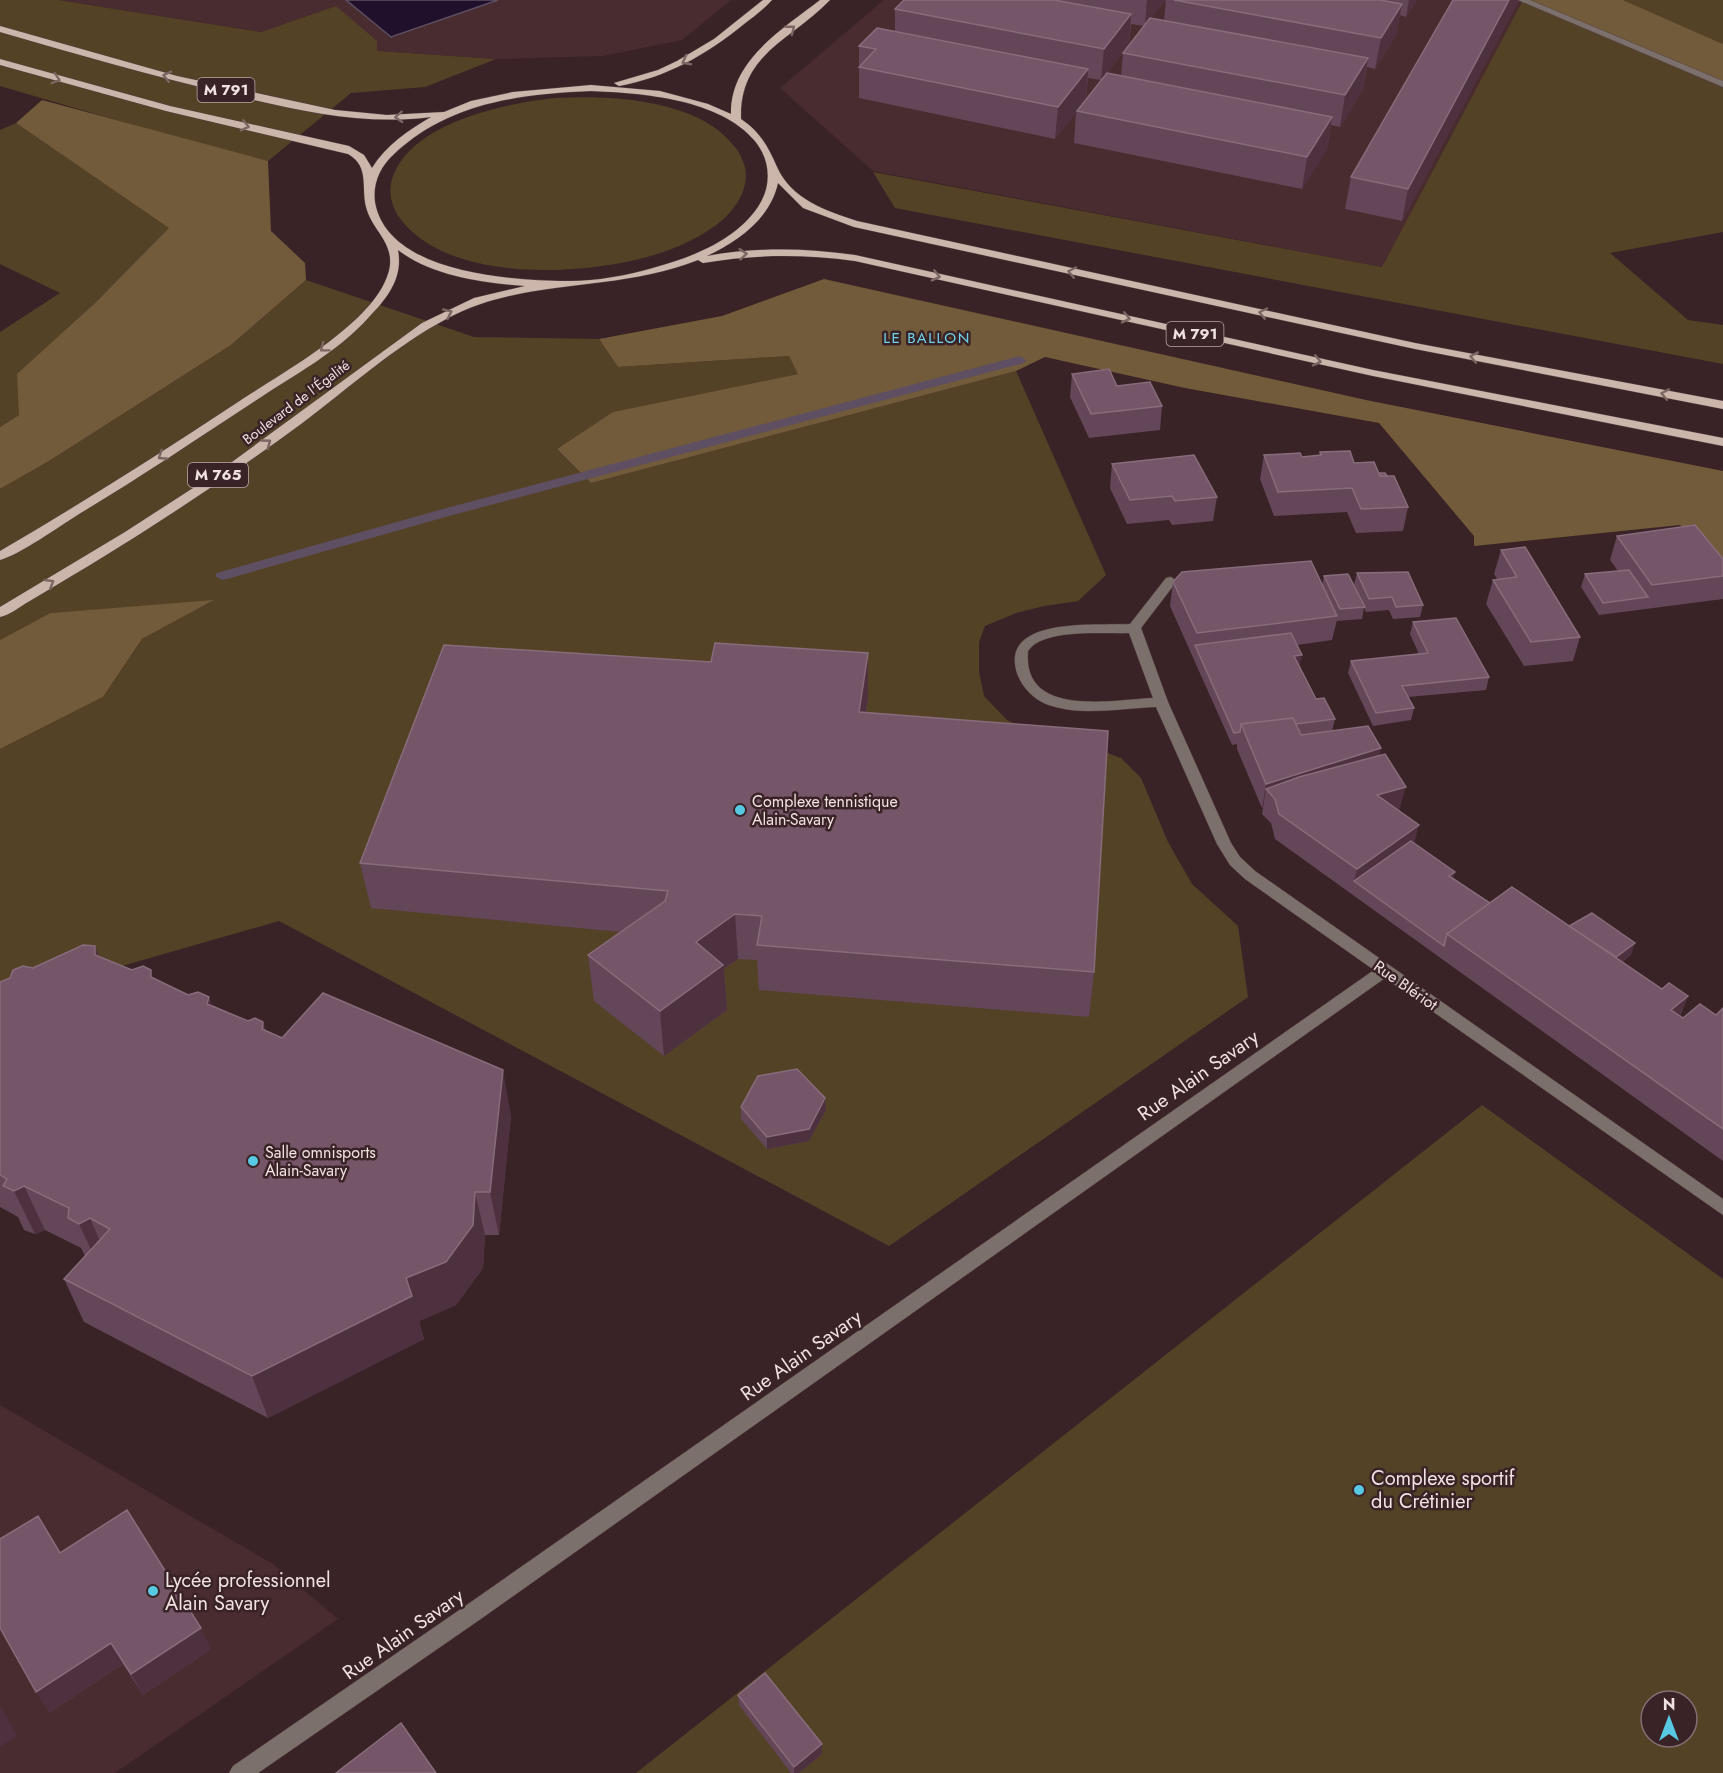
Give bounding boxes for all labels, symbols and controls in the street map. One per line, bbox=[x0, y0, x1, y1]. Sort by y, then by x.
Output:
one-way arrow bbox=[784, 25, 795, 36]
one-way arrow bbox=[681, 54, 692, 65]
one-way arrow bbox=[162, 71, 173, 83]
one-way arrow bbox=[50, 72, 61, 84]
road number: M 791 bbox=[198, 78, 254, 102]
one-way arrow bbox=[395, 110, 404, 123]
one-way arrow bbox=[240, 119, 250, 132]
one-way arrow bbox=[739, 248, 748, 261]
one-way arrow bbox=[1067, 266, 1077, 279]
one-way arrow bbox=[931, 269, 941, 282]
one-way arrow bbox=[1258, 307, 1268, 320]
one-way arrow bbox=[442, 309, 453, 321]
one-way arrow bbox=[1121, 311, 1131, 324]
road number: M 791 bbox=[1166, 322, 1224, 346]
district label: LE BALLON bbox=[883, 327, 971, 349]
one-way arrow bbox=[320, 340, 331, 351]
one-way arrow bbox=[1469, 351, 1479, 364]
one-way arrow bbox=[1311, 354, 1321, 367]
street label: Boulevard de l'Égalité bbox=[238, 355, 354, 449]
one-way arrow bbox=[1661, 388, 1671, 401]
one-way arrow bbox=[260, 439, 271, 450]
one-way arrow bbox=[158, 449, 169, 460]
road number: M 765 bbox=[188, 463, 248, 487]
one-way arrow bbox=[44, 579, 54, 591]
place label: Complexe tennistique Alain-Savary bbox=[752, 790, 898, 831]
marker: Complexe tennistique Alain-Savary bbox=[733, 803, 747, 817]
street label: Rue Blériot bbox=[1369, 955, 1443, 1016]
street label: Rue Alain Savary bbox=[1132, 1023, 1265, 1128]
place label: Salle omnisports Alain-Savary bbox=[265, 1141, 376, 1182]
marker: Salle omnisports Alain-Savary bbox=[246, 1154, 260, 1168]
street label: Rue Alain Savary bbox=[735, 1303, 868, 1408]
place label: Complexe sportif du Crétinier bbox=[1371, 1464, 1516, 1516]
marker: Complexe sportif du Crétinier bbox=[1352, 1483, 1366, 1497]
place label: Lycée professionnel Alain Savary bbox=[165, 1566, 331, 1618]
street label: Rue Alain Savary bbox=[337, 1582, 470, 1687]
marker: Lycée professionnel Alain Savary bbox=[146, 1584, 160, 1598]
north arrow bbox=[1639, 1689, 1699, 1749]
text: N bbox=[1663, 1693, 1675, 1716]

